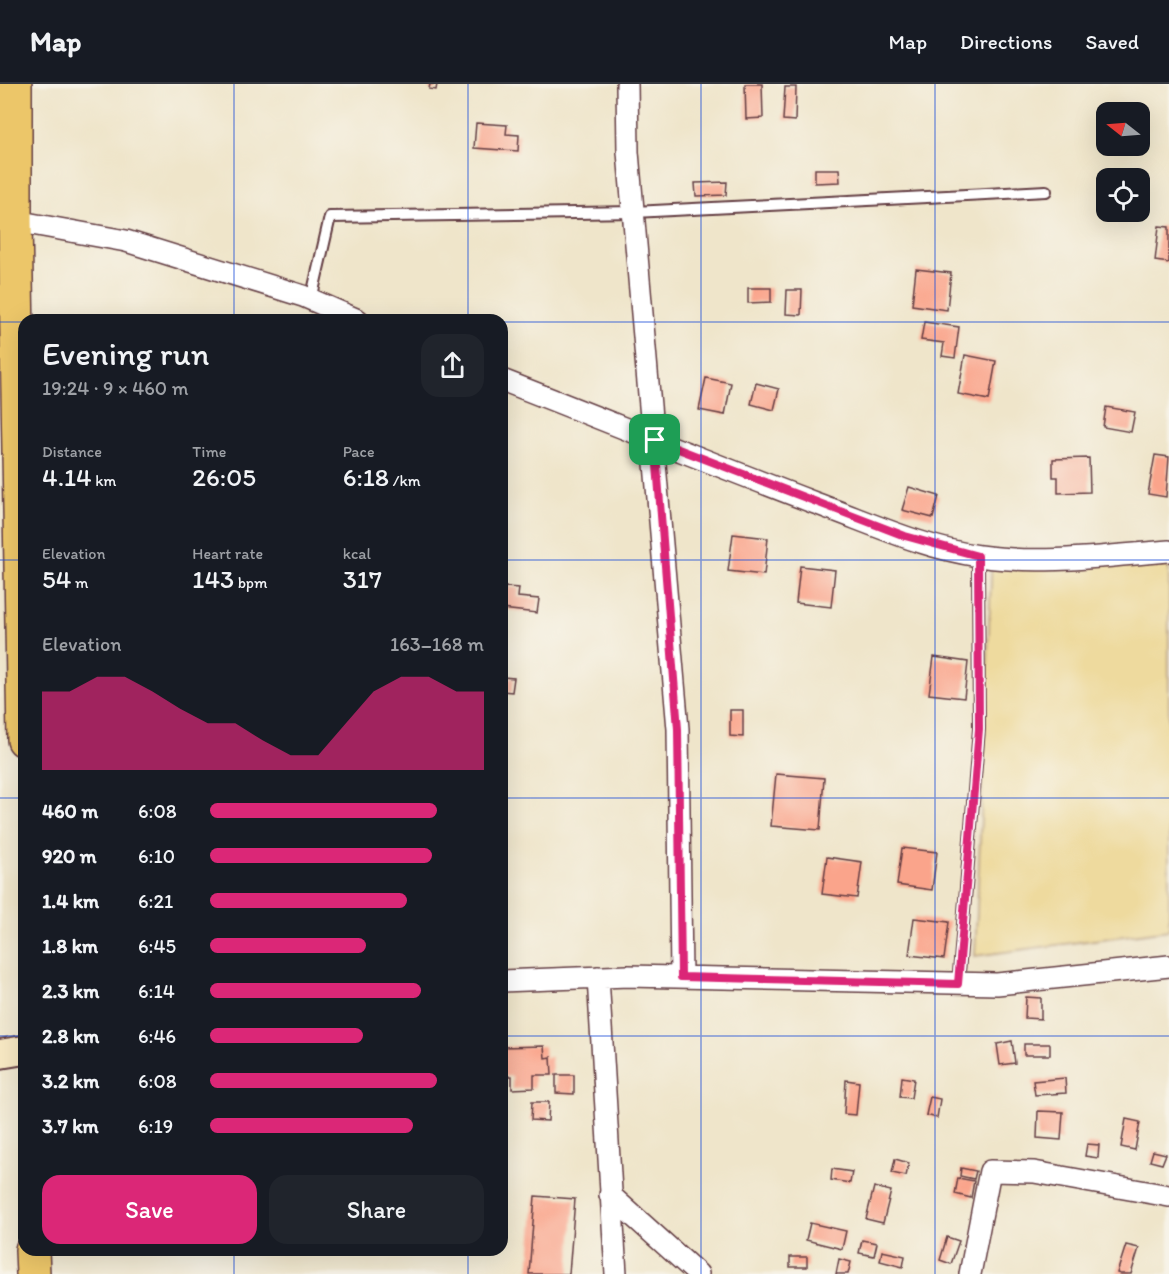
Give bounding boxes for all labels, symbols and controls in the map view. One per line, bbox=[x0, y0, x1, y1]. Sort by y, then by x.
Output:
text: Map bbox=[30, 24, 81, 58]
text: Map bbox=[889, 29, 927, 54]
text: Directions bbox=[960, 29, 1052, 54]
text: Saved bbox=[1085, 29, 1139, 54]
north arrow bbox=[1096, 102, 1150, 156]
map controls bbox=[1096, 102, 1150, 222]
button: locate bbox=[1096, 168, 1150, 222]
text: Evening run bbox=[42, 334, 209, 373]
button: share bbox=[421, 334, 484, 397]
text: 19:24 · 9 × 460 m bbox=[42, 376, 188, 400]
pin bbox=[629, 414, 680, 465]
icon: arrive bbox=[638, 423, 671, 456]
text: Distance bbox=[42, 442, 102, 461]
text: Time bbox=[192, 442, 226, 461]
text: Pace bbox=[343, 442, 375, 461]
text: 4.14 bbox=[42, 461, 92, 493]
text: 26:05 bbox=[192, 461, 256, 493]
text: 6:18 bbox=[343, 461, 389, 493]
text: km bbox=[92, 471, 116, 490]
text: /km bbox=[389, 471, 421, 490]
text: Elevation bbox=[42, 544, 106, 563]
text: Heart rate bbox=[192, 544, 263, 563]
text: kcal bbox=[343, 544, 371, 563]
text: 54 bbox=[42, 563, 71, 595]
text: 143 bbox=[192, 563, 234, 595]
text: 317 bbox=[343, 563, 382, 595]
text: m bbox=[71, 573, 88, 592]
text: bpm bbox=[234, 573, 267, 592]
text: Elevation bbox=[42, 632, 121, 656]
text: 163–168 m bbox=[390, 632, 484, 656]
text: 460 m bbox=[42, 799, 98, 823]
text: 6:08 bbox=[138, 799, 177, 823]
text: 920 m bbox=[42, 844, 97, 868]
text: 6:10 bbox=[138, 844, 175, 868]
text: 1.4 km bbox=[42, 889, 99, 913]
text: 6:21 bbox=[138, 889, 173, 913]
text: 1.8 km bbox=[42, 934, 98, 958]
text: 6:45 bbox=[138, 934, 176, 958]
text: 2.3 km bbox=[42, 979, 99, 1003]
text: 6:14 bbox=[138, 979, 175, 1003]
text: 2.8 km bbox=[42, 1024, 99, 1048]
text: 6:46 bbox=[138, 1024, 176, 1048]
text: 3.2 km bbox=[42, 1069, 99, 1093]
text: 6:08 bbox=[138, 1069, 177, 1093]
text: 3.7 km bbox=[42, 1114, 99, 1138]
text: 6:19 bbox=[138, 1114, 173, 1138]
button: Save bbox=[42, 1175, 257, 1244]
button: Share bbox=[269, 1175, 484, 1244]

